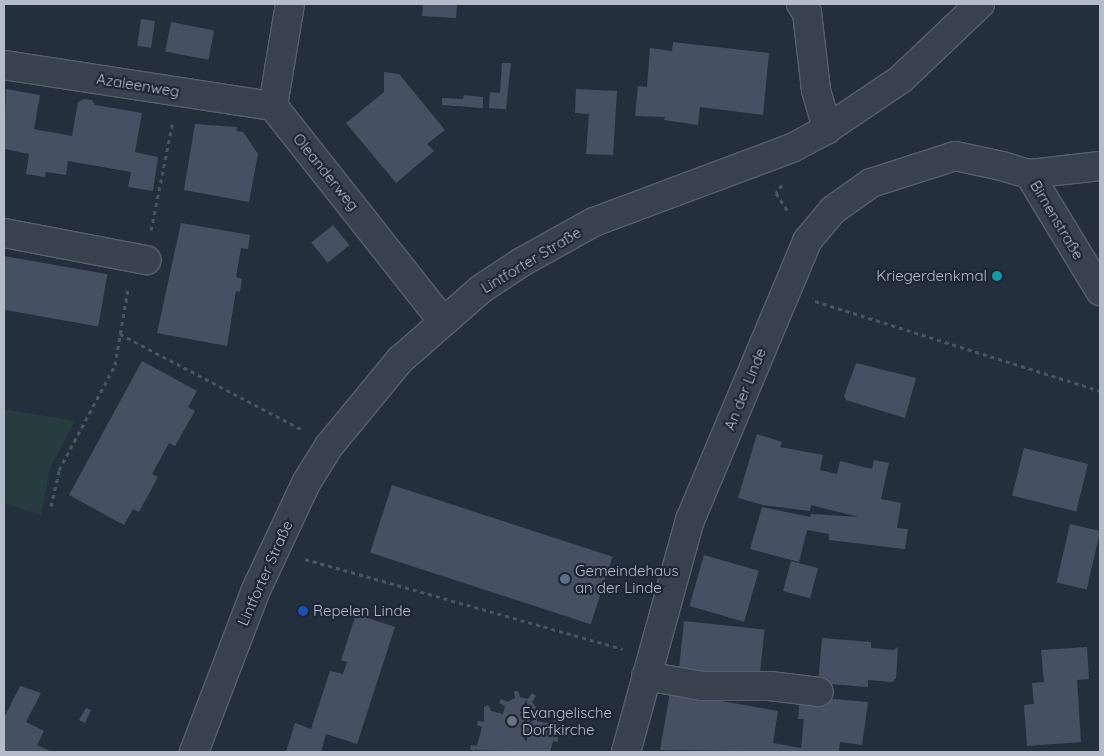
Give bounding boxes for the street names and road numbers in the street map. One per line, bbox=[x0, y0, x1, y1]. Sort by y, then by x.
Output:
street label: Azaleenweg bbox=[95, 70, 181, 100]
street label: Oleanderweg bbox=[289, 130, 363, 214]
street label: Birnenstraße bbox=[1026, 177, 1088, 263]
street label: Lintforter Straße bbox=[478, 223, 584, 297]
street label: An der Linde bbox=[720, 345, 770, 433]
street label: Lintforter Straße bbox=[234, 518, 296, 628]

